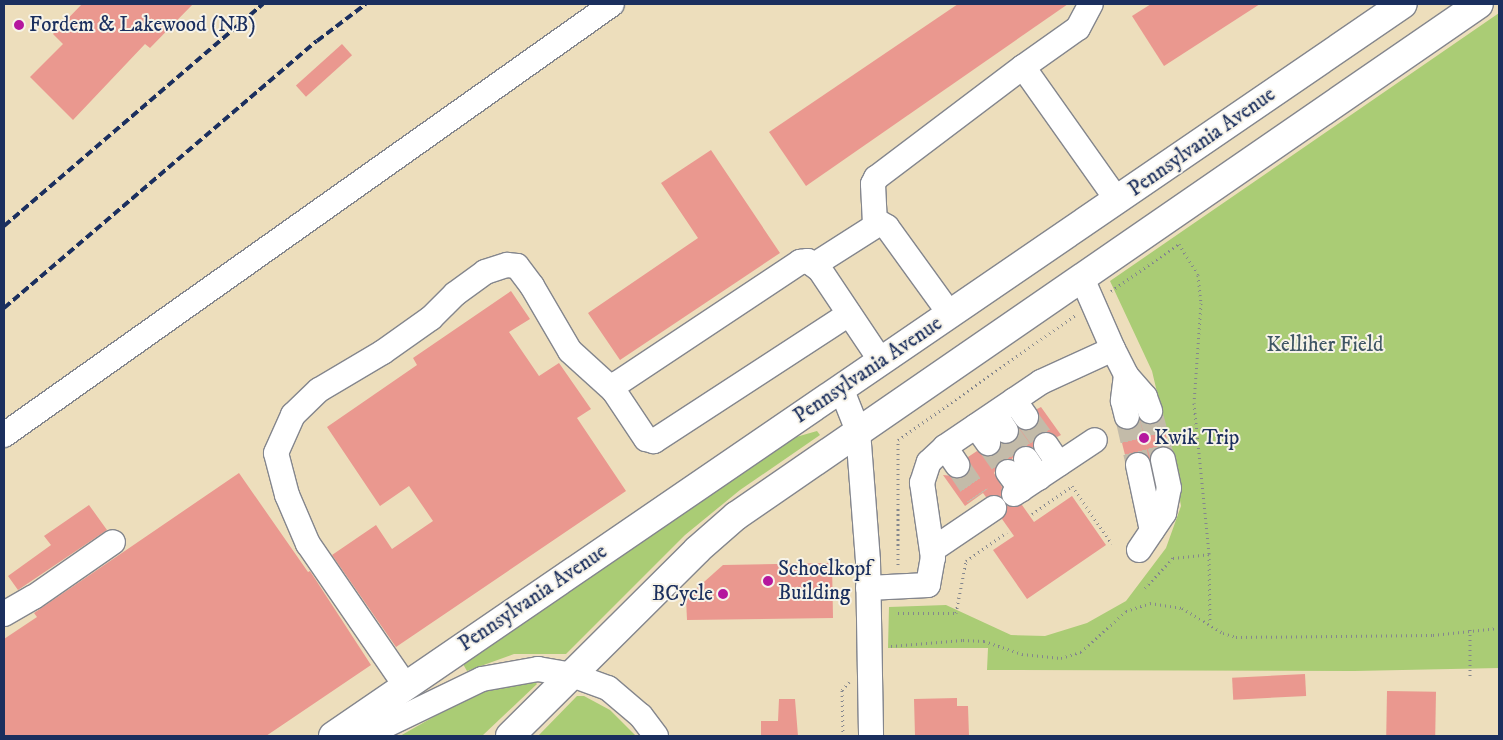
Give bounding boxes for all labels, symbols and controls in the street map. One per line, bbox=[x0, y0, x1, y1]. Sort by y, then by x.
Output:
place label: Fordem & Lakewood (NB) bbox=[29, 12, 256, 38]
marker: Fordem & Lakewood (NB) bbox=[13, 19, 25, 31]
street label: Pennsylvania Avenue bbox=[1124, 82, 1280, 202]
street label: Pennsylvania Avenue bbox=[789, 311, 947, 429]
park label: Kelliher Field bbox=[1267, 332, 1383, 358]
place label: Kwik Trip bbox=[1154, 425, 1239, 451]
marker: Kwik Trip bbox=[1138, 432, 1150, 444]
street label: Pennsylvania Avenue bbox=[454, 539, 612, 657]
place label: Schoelkopf Building bbox=[778, 556, 872, 606]
marker: Schoelkopf Building bbox=[762, 575, 774, 587]
place label: BCycle bbox=[652, 581, 713, 607]
marker: BCycle bbox=[717, 588, 729, 600]

